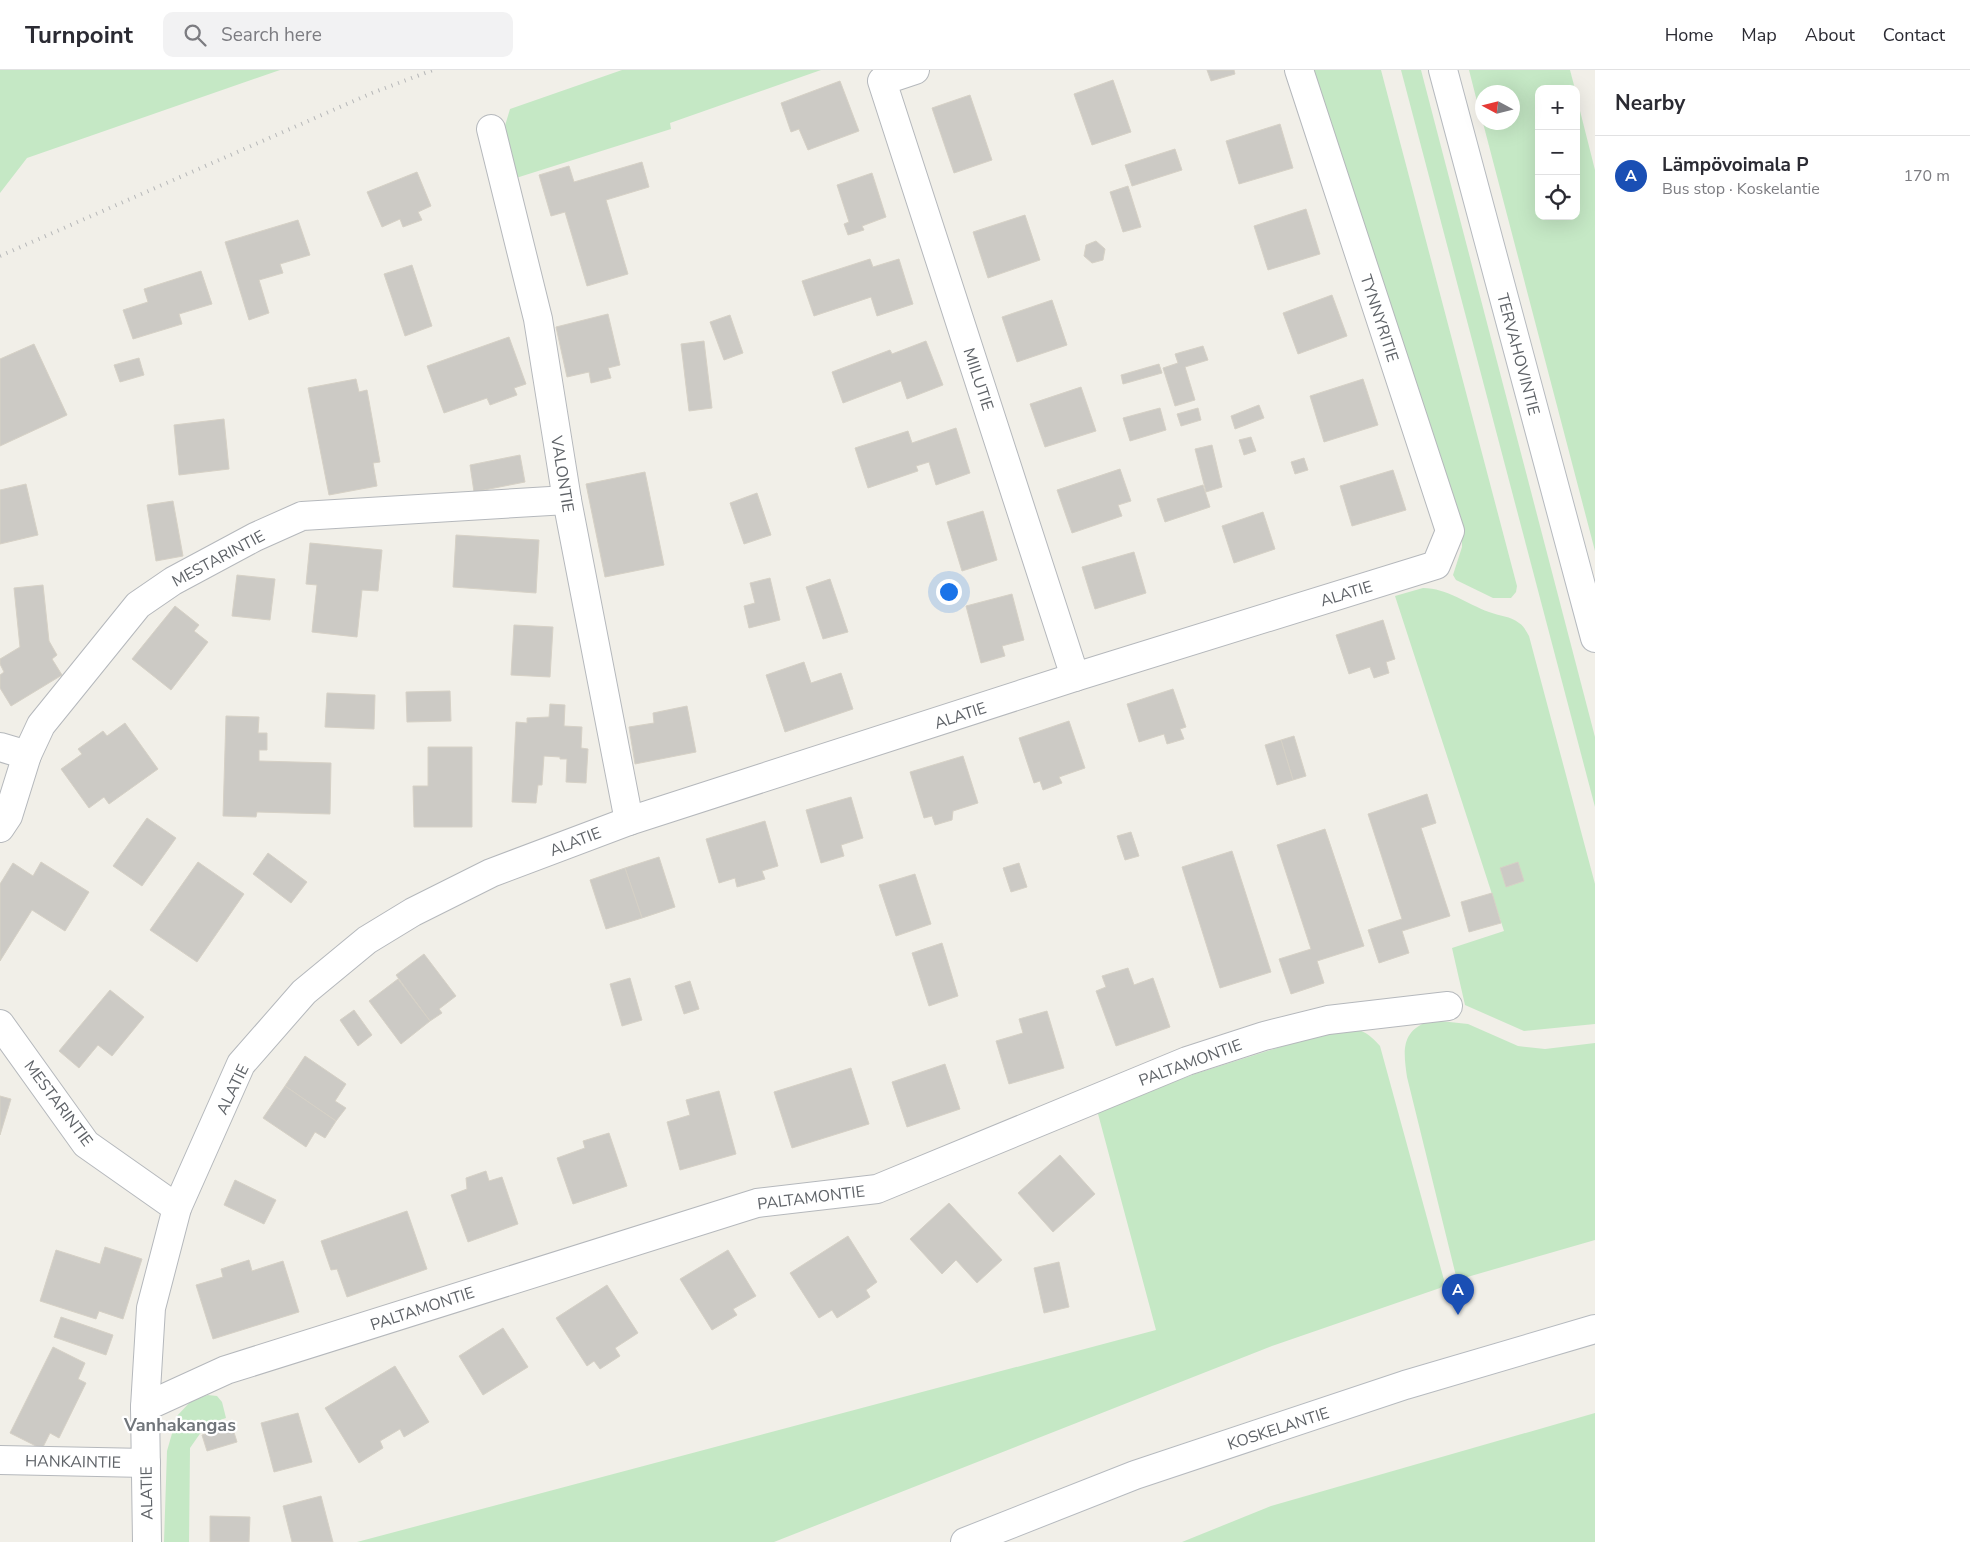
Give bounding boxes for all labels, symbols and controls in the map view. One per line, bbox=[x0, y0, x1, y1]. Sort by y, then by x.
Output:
search box bbox=[163, 12, 513, 57]
text: Turnpoint bbox=[25, 19, 133, 51]
icon: search bbox=[181, 21, 209, 49]
text: Search here bbox=[221, 22, 322, 48]
text: Home bbox=[1665, 23, 1713, 47]
text: Map bbox=[1741, 23, 1777, 47]
text: About bbox=[1805, 23, 1855, 47]
text: Contact bbox=[1883, 23, 1945, 47]
north arrow bbox=[1475, 85, 1520, 130]
map controls bbox=[1535, 85, 1580, 220]
button: + bbox=[1535, 85, 1580, 130]
text: Nearby bbox=[1615, 89, 1685, 117]
button: − bbox=[1535, 130, 1580, 175]
text: Lämpövoimala P bbox=[1662, 152, 1809, 178]
text: A bbox=[1625, 165, 1637, 187]
text: 170 m bbox=[1903, 165, 1950, 187]
button: locate bbox=[1535, 175, 1580, 220]
text: Bus stop · Koskelantie bbox=[1662, 178, 1820, 200]
street label: TYNNYRITIE bbox=[1355, 272, 1404, 365]
street label: TERVAHOVINTIE bbox=[1491, 291, 1545, 418]
street label: MIILUTIE bbox=[958, 345, 999, 414]
street label: VALONTIE bbox=[545, 433, 579, 514]
street label: MESTARINTIE bbox=[168, 525, 269, 593]
street label: ALATIE bbox=[1317, 576, 1375, 612]
your location bbox=[936, 579, 962, 605]
street label: ALATIE bbox=[931, 697, 989, 735]
street label: ALATIE bbox=[546, 822, 604, 862]
street label: PALTAMONTIE bbox=[1136, 1034, 1245, 1092]
street label: MESTARINTIE bbox=[19, 1056, 98, 1151]
street label: ALATIE bbox=[211, 1061, 255, 1118]
street label: PALTAMONTIE bbox=[756, 1180, 866, 1216]
pin: A bbox=[1442, 1274, 1474, 1315]
street label: PALTAMONTIE bbox=[367, 1282, 477, 1336]
street label: KOSKELANTIE bbox=[1225, 1402, 1332, 1456]
district label: Vanhakangas bbox=[123, 1413, 236, 1437]
street label: HANKAINTIE bbox=[25, 1450, 121, 1474]
street label: ALATIE bbox=[136, 1466, 158, 1520]

